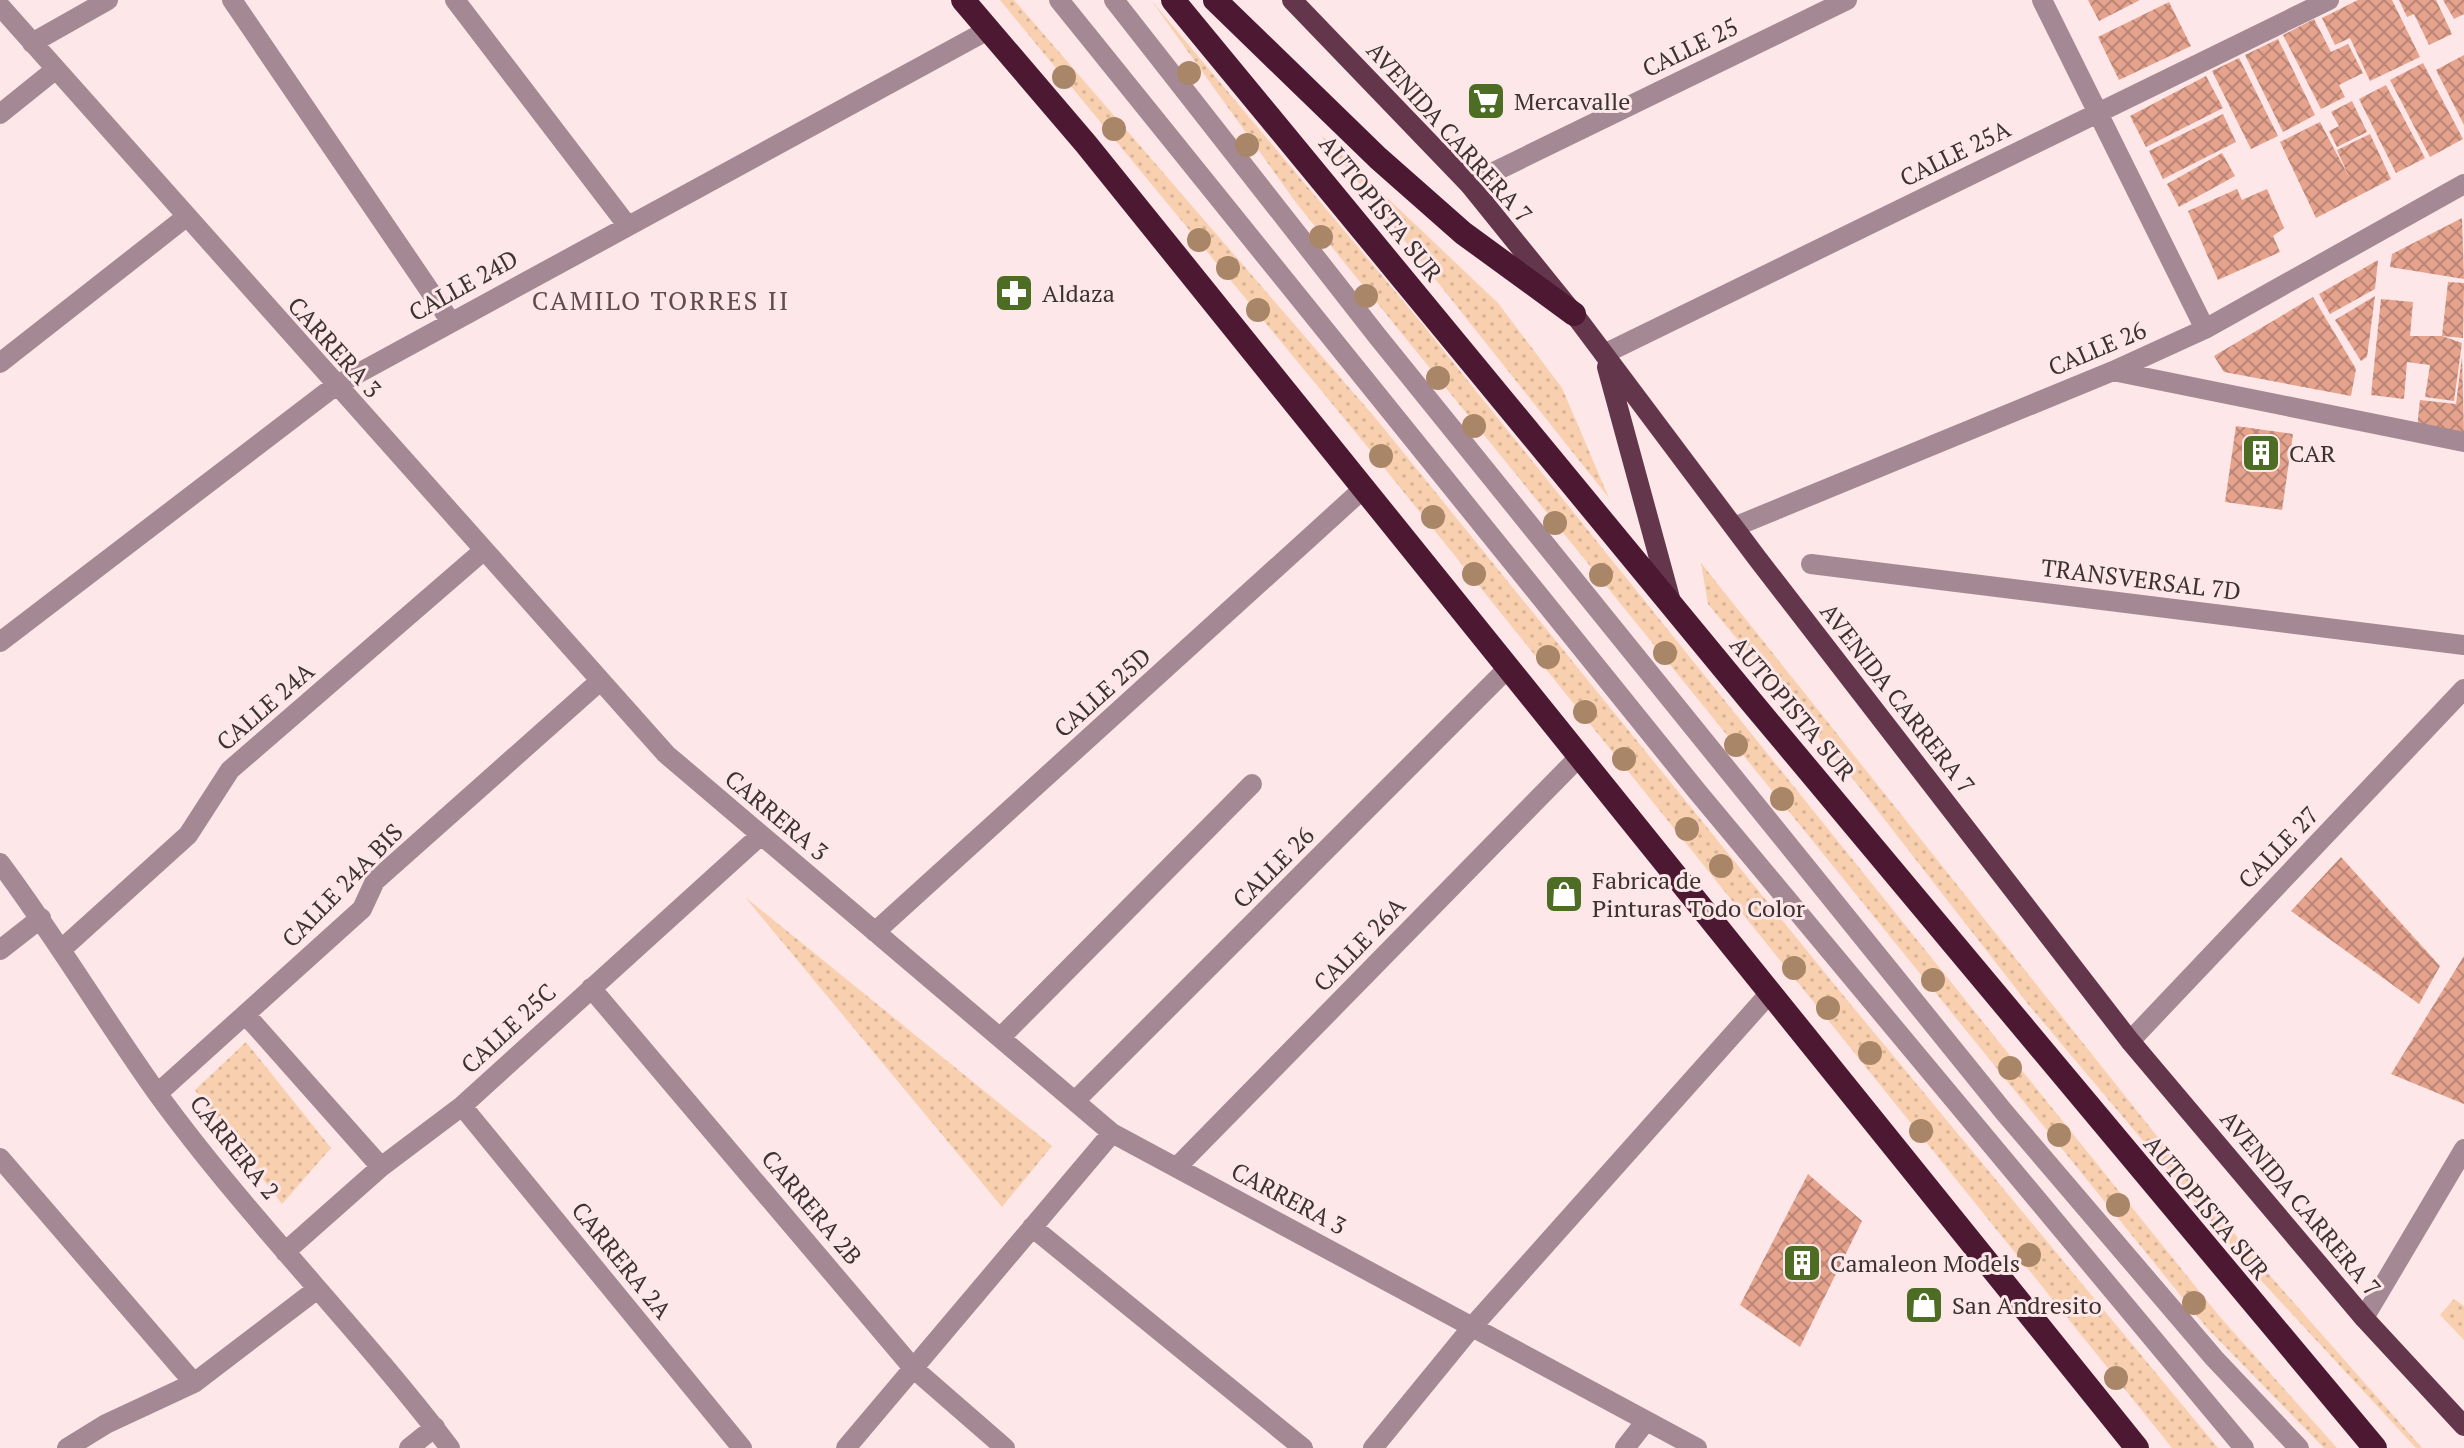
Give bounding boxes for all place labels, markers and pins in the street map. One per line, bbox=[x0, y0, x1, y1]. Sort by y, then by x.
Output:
supermarket icon: Mercavalle bbox=[1465, 80, 1507, 122]
place label: Mercavalle bbox=[1514, 85, 1630, 117]
pharmacy icon: Aldaza bbox=[993, 272, 1035, 314]
place label: Aldaza bbox=[1042, 277, 1115, 309]
building icon: CAR bbox=[2240, 432, 2282, 474]
place label: CAR bbox=[2289, 437, 2336, 469]
place label: Fabrica de Pinturas Todo Color bbox=[1592, 864, 1806, 924]
shop icon: Fabrica de Pinturas Todo Color bbox=[1543, 873, 1585, 915]
building icon: Camaleon Models bbox=[1781, 1242, 1823, 1284]
place label: Camaleon Models bbox=[1830, 1247, 2020, 1279]
shop icon: San Andresito bbox=[1903, 1284, 1945, 1326]
place label: San Andresito bbox=[1952, 1289, 2102, 1321]

